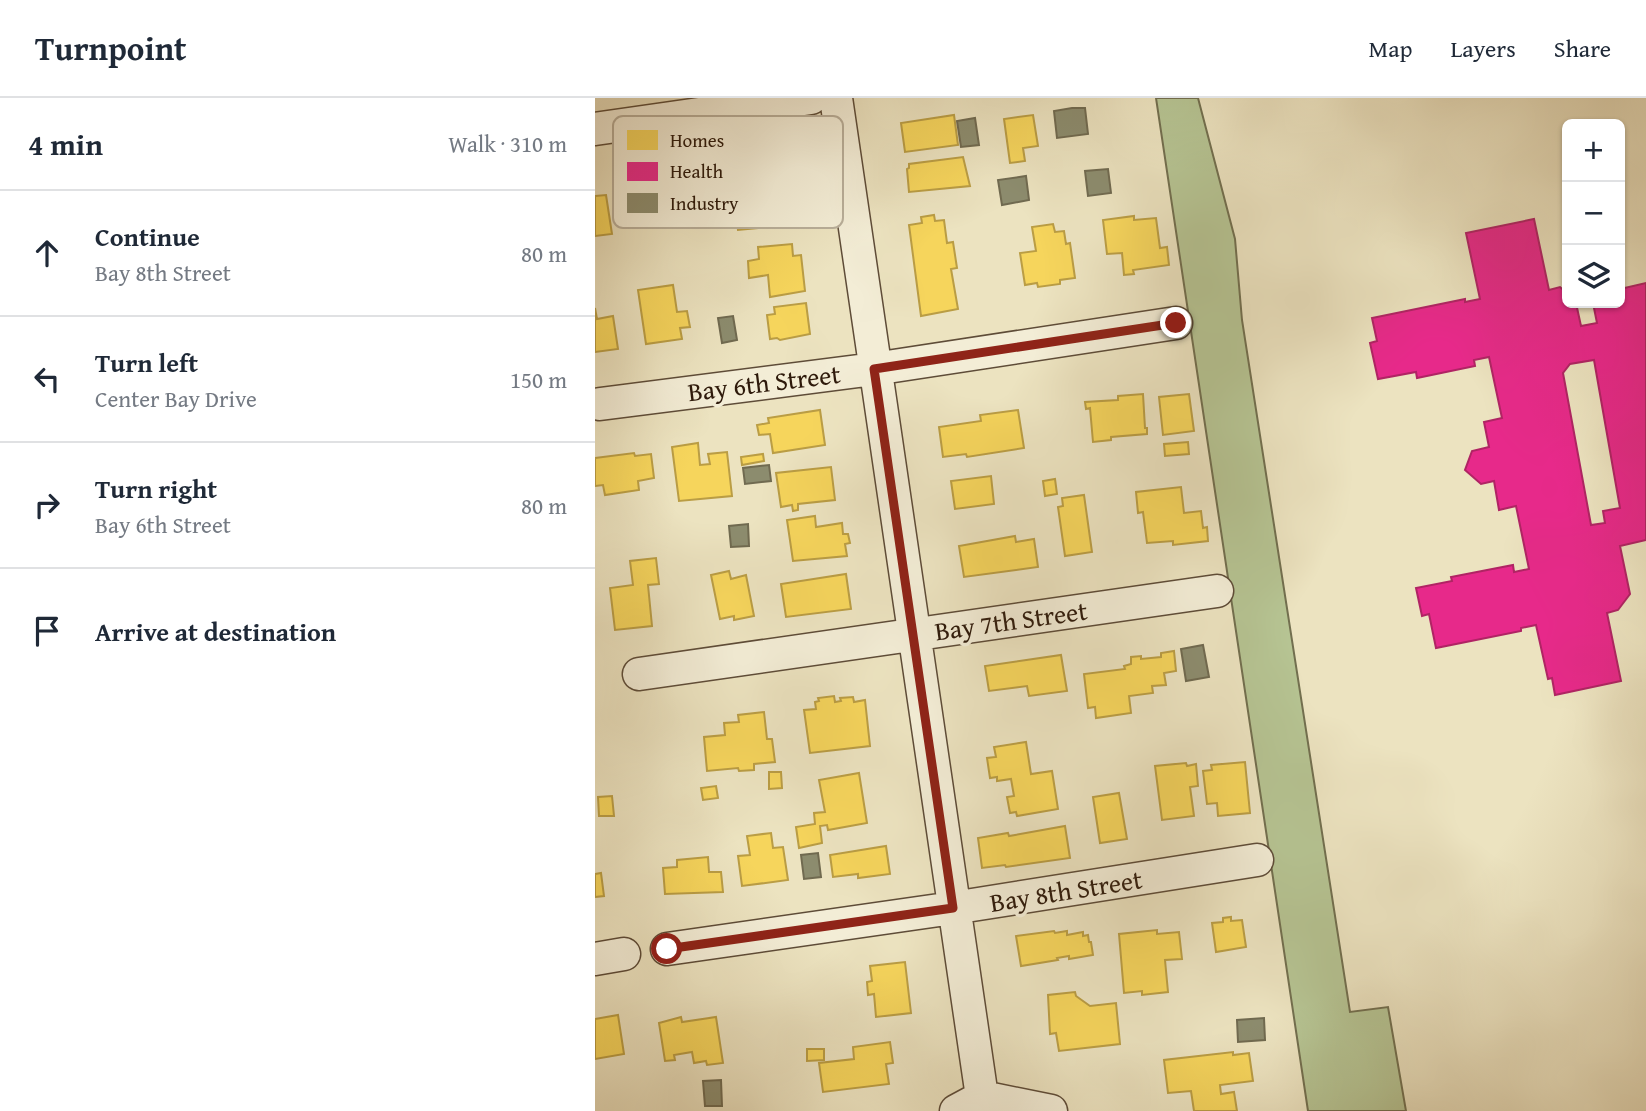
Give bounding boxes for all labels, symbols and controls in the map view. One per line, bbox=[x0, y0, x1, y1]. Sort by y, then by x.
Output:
text: Turnpoint bbox=[35, 24, 187, 72]
text: Map bbox=[1369, 31, 1412, 66]
text: Layers bbox=[1450, 31, 1516, 66]
text: Share bbox=[1554, 31, 1611, 66]
legend bbox=[613, 116, 843, 228]
map controls bbox=[1562, 119, 1625, 308]
button: + bbox=[1562, 119, 1625, 182]
text: 4 min bbox=[28, 122, 103, 166]
text: Homes bbox=[670, 126, 724, 154]
text: Walk · 310 m bbox=[448, 127, 567, 160]
text: Health bbox=[670, 157, 724, 185]
button: − bbox=[1562, 182, 1625, 245]
text: Industry bbox=[670, 189, 739, 217]
text: Continue bbox=[95, 217, 200, 256]
icon: ahead bbox=[28, 234, 66, 272]
text: 80 m bbox=[521, 237, 567, 270]
button: layers bbox=[1562, 245, 1625, 308]
text: Bay 8th Street bbox=[95, 256, 231, 289]
route end bbox=[1160, 307, 1191, 338]
text: Turn left bbox=[95, 343, 198, 382]
street label: Bay 6th Street bbox=[685, 354, 842, 411]
icon: left bbox=[28, 360, 66, 398]
text: 150 m bbox=[510, 363, 567, 396]
text: Center Bay Drive bbox=[95, 382, 257, 415]
text: Turn right bbox=[95, 469, 217, 508]
icon: right bbox=[28, 486, 66, 524]
text: 80 m bbox=[521, 489, 567, 522]
text: Bay 6th Street bbox=[95, 508, 231, 541]
street label: Bay 7th Street bbox=[932, 591, 1090, 650]
icon: arrive bbox=[28, 612, 66, 650]
text: Arrive at destination bbox=[95, 612, 336, 651]
street label: Bay 8th Street bbox=[987, 859, 1145, 922]
route start bbox=[651, 933, 682, 964]

